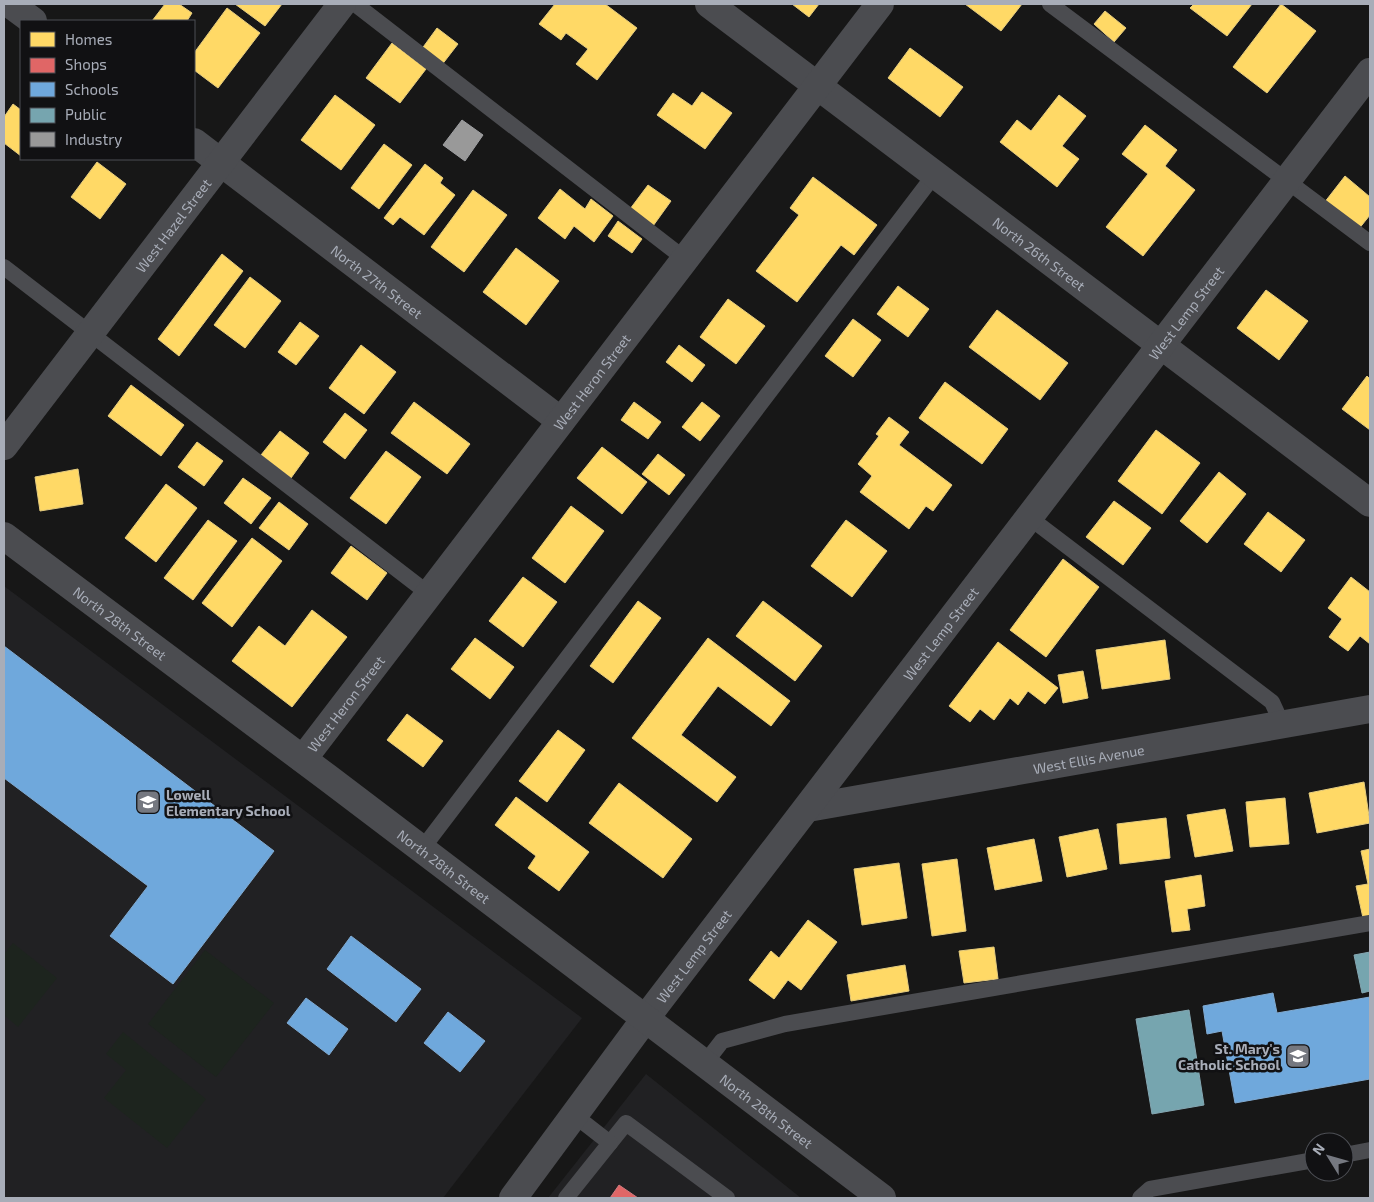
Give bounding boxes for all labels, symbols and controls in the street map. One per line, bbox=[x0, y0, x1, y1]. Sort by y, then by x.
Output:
legend bbox=[20, 20, 195, 160]
text: Homes bbox=[65, 30, 112, 48]
text: Shops bbox=[65, 55, 107, 73]
text: Schools bbox=[65, 80, 119, 98]
text: Public bbox=[65, 105, 106, 123]
text: Industry bbox=[65, 130, 122, 148]
street label: West Hazel Street bbox=[132, 175, 214, 276]
street label: North 26th Street bbox=[990, 213, 1089, 294]
street label: North 27th Street bbox=[328, 241, 426, 321]
street label: West Lemp Street bbox=[1145, 262, 1227, 363]
street label: West Heron Street bbox=[549, 330, 634, 433]
street label: North 28th Street bbox=[70, 582, 170, 663]
street label: West Lemp Street bbox=[899, 583, 981, 684]
street label: West Heron Street bbox=[303, 652, 388, 755]
street label: West Ellis Avenue bbox=[1032, 740, 1146, 777]
place label: Lowell Elementary School bbox=[166, 786, 291, 819]
school or university icon: Lowell Elementary School bbox=[135, 789, 161, 815]
street label: North 28th Street bbox=[394, 825, 494, 907]
street label: West Lemp Street bbox=[652, 906, 735, 1006]
place label: St. Mary's Catholic School bbox=[1178, 1040, 1280, 1073]
school or university icon: St. Mary's Catholic School bbox=[1285, 1043, 1311, 1069]
street label: North 28th Street bbox=[717, 1070, 817, 1151]
north arrow bbox=[1304, 1132, 1354, 1182]
text: N bbox=[1308, 1140, 1328, 1158]

